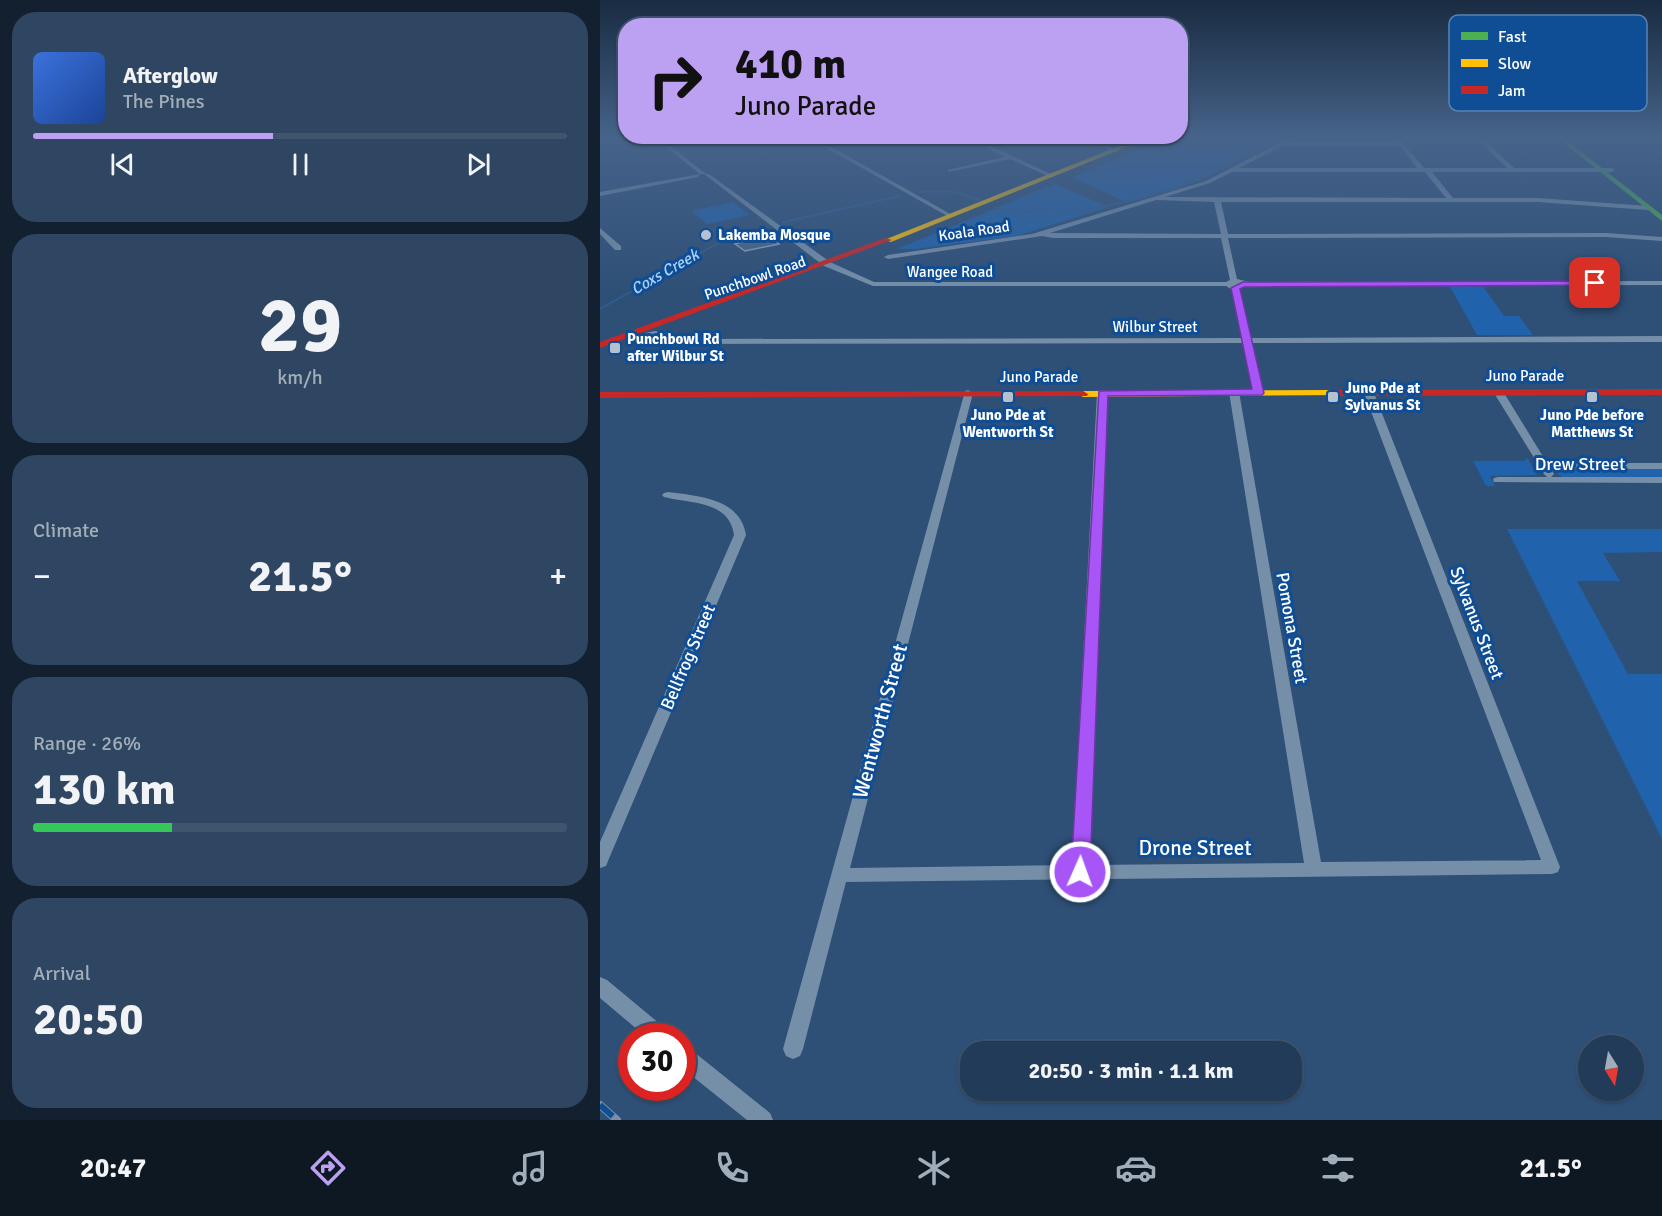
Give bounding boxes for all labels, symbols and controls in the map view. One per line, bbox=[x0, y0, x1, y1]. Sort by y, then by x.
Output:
legend bbox=[1449, 15, 1647, 111]
text: Fast bbox=[1498, 27, 1527, 47]
text: 410 m bbox=[735, 39, 846, 90]
icon: right bbox=[636, 42, 714, 120]
text: Slow bbox=[1498, 54, 1532, 74]
text: Afterglow bbox=[123, 62, 218, 89]
text: Jam bbox=[1498, 81, 1526, 101]
text: The Pines bbox=[123, 89, 205, 114]
text: Juno Parade bbox=[735, 90, 876, 123]
icon: previous bbox=[106, 148, 139, 181]
icon: pause bbox=[284, 148, 317, 181]
icon: next bbox=[462, 148, 495, 181]
street label: Koala Road bbox=[937, 217, 1011, 245]
place label: Lakemba Mosque bbox=[718, 226, 830, 244]
marker: Lakemba Mosque bbox=[699, 228, 713, 242]
water label: Coxs Creek bbox=[628, 244, 704, 299]
street label: Punchbowl Road bbox=[702, 252, 808, 304]
pin bbox=[1569, 257, 1620, 308]
street label: Wangee Road bbox=[907, 263, 993, 281]
icon: arrive bbox=[1578, 266, 1611, 299]
text: 29 bbox=[258, 278, 342, 374]
street label: Wilbur Street bbox=[1112, 318, 1198, 336]
place label: Punchbowl Rd after Wilbur St bbox=[627, 330, 724, 365]
marker: Punchbowl Rd after Wilbur St bbox=[608, 341, 622, 355]
text: km/h bbox=[277, 365, 323, 390]
street label: Juno Parade bbox=[1486, 367, 1564, 385]
street label: Juno Parade bbox=[1000, 368, 1078, 386]
place label: Juno Pde at Sylvanus St bbox=[1345, 379, 1421, 414]
marker: Juno Pde at Wentworth St bbox=[1001, 390, 1015, 404]
marker: Juno Pde at Sylvanus St bbox=[1326, 390, 1340, 404]
marker: Juno Pde before Matthews St bbox=[1585, 390, 1599, 404]
place label: Juno Pde at Wentworth St bbox=[962, 406, 1054, 441]
place label: Juno Pde before Matthews St bbox=[1540, 406, 1644, 441]
street label: Drew Street bbox=[1535, 453, 1625, 475]
text: Climate bbox=[33, 518, 99, 543]
text: 21.5° bbox=[248, 549, 352, 604]
text: − bbox=[33, 556, 51, 597]
text: + bbox=[549, 556, 567, 597]
street label: Sylvanus Street bbox=[1445, 564, 1509, 682]
street label: Pomona Street bbox=[1271, 571, 1313, 685]
street label: Bellfrog Street bbox=[656, 601, 720, 713]
street label: Wentworth Street bbox=[847, 641, 913, 801]
text: Range · 26% bbox=[33, 731, 141, 756]
text: 130 km bbox=[33, 762, 176, 817]
street label: Drone Street bbox=[1138, 835, 1252, 861]
position arrow bbox=[1048, 840, 1112, 904]
text: Arrival bbox=[33, 961, 91, 986]
text: 20:50 bbox=[33, 992, 143, 1047]
speed limit sign: 30 bbox=[618, 1023, 696, 1101]
north arrow bbox=[1578, 1035, 1644, 1101]
map controls bbox=[1578, 1035, 1644, 1101]
text: 20:50 · 3 min · 1.1 km bbox=[1028, 1057, 1234, 1084]
icon: directions bbox=[307, 1147, 349, 1189]
icon: music bbox=[509, 1147, 551, 1189]
icon: phone bbox=[711, 1147, 753, 1189]
icon: climate bbox=[913, 1147, 955, 1189]
icon: car bbox=[1115, 1147, 1157, 1189]
icon: filters bbox=[1317, 1147, 1359, 1189]
text: 20:47 bbox=[80, 1152, 146, 1185]
text: 21.5° bbox=[1520, 1152, 1582, 1185]

